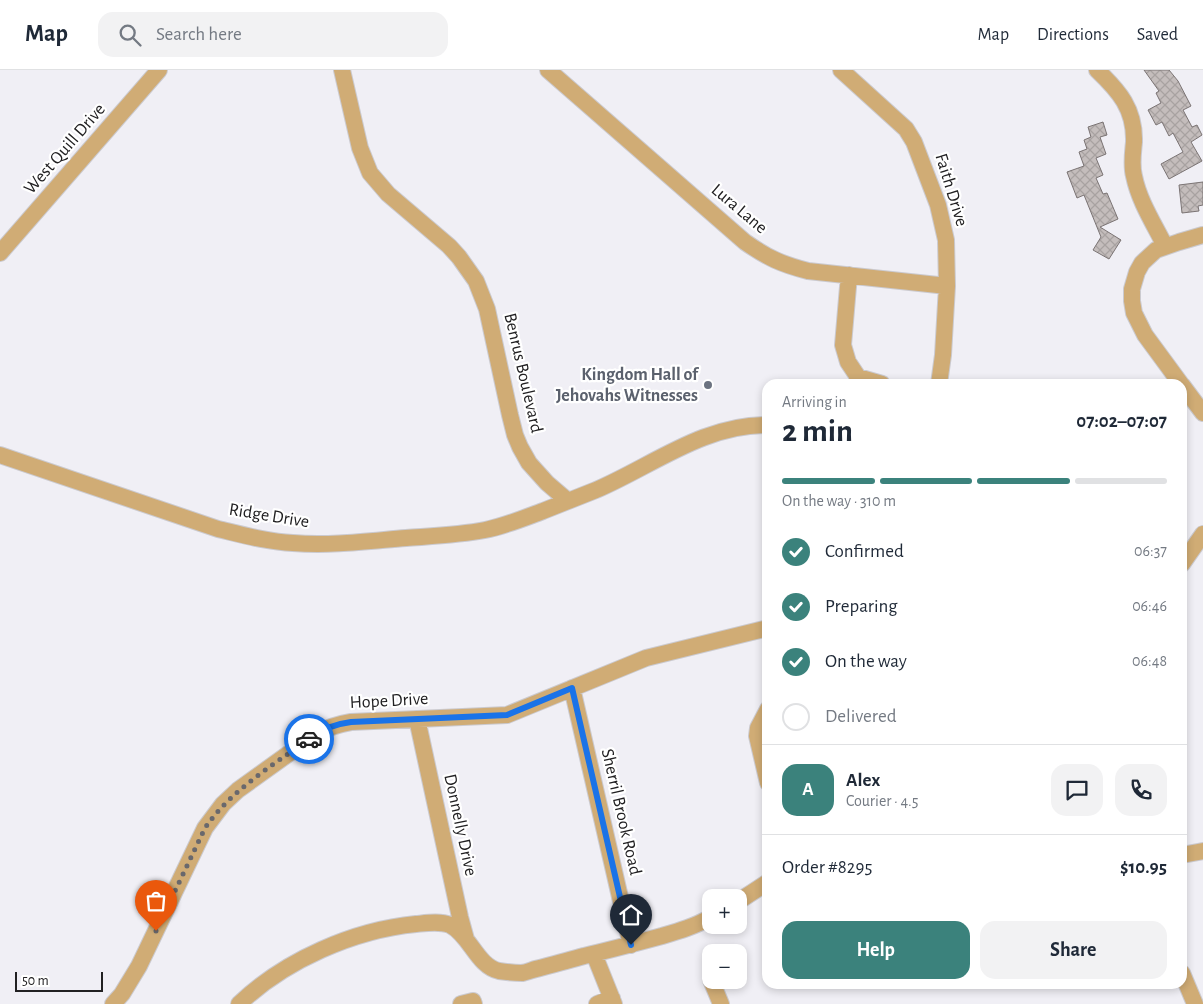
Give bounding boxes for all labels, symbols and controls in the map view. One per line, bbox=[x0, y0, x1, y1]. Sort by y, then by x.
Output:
search box bbox=[98, 12, 448, 57]
icon: search bbox=[116, 21, 144, 49]
text: Map bbox=[25, 22, 68, 46]
text: Search here bbox=[156, 25, 242, 44]
text: Map bbox=[978, 26, 1009, 44]
text: Directions bbox=[1037, 26, 1109, 44]
text: Saved bbox=[1137, 26, 1178, 44]
street label: West Quill Drive bbox=[21, 100, 109, 198]
street label: Faith Drive bbox=[931, 151, 971, 229]
street label: Lura Lane bbox=[708, 181, 770, 237]
street label: Benrus Boulevard bbox=[500, 311, 546, 435]
place label: Kingdom Hall of Jehovahs Witnesses bbox=[556, 366, 700, 405]
marker: Kingdom Hall of Jehovahs Witnesses bbox=[702, 379, 714, 391]
text: Arriving in bbox=[782, 394, 847, 410]
text: 07:02–07:07 bbox=[1076, 412, 1167, 431]
text: 2 min bbox=[782, 415, 853, 447]
text: On the way · 310 m bbox=[782, 493, 896, 509]
street label: Ridge Drive bbox=[228, 501, 310, 531]
icon: check bbox=[782, 538, 810, 566]
text: Confirmed bbox=[825, 542, 904, 561]
text: 06:37 bbox=[1134, 543, 1167, 559]
icon: check bbox=[782, 593, 810, 621]
text: Preparing bbox=[825, 597, 898, 616]
text: 06:46 bbox=[1132, 598, 1167, 614]
icon: check bbox=[782, 648, 810, 676]
text: On the way bbox=[825, 652, 907, 671]
text: 06:48 bbox=[1132, 653, 1167, 669]
street label: Hope Drive bbox=[349, 690, 429, 712]
text: Delivered bbox=[825, 707, 897, 726]
courier bbox=[284, 714, 334, 764]
icon: car bbox=[295, 725, 323, 753]
street label: Sherril Brook Road bbox=[598, 747, 644, 877]
button: chat bbox=[1051, 764, 1103, 816]
button: phone bbox=[1115, 764, 1167, 816]
text: Alex bbox=[846, 771, 880, 790]
street label: Donnelly Drive bbox=[440, 772, 480, 878]
text: A bbox=[802, 780, 814, 799]
text: Courier · 4.5 bbox=[846, 793, 918, 809]
text: Order #8295 bbox=[782, 858, 872, 877]
text: $10.95 bbox=[1120, 858, 1167, 877]
pin bbox=[135, 880, 177, 931]
icon: bag bbox=[142, 887, 170, 915]
map controls bbox=[702, 889, 747, 989]
button: + bbox=[702, 889, 747, 934]
pin bbox=[610, 894, 652, 945]
icon: home bbox=[617, 901, 645, 929]
button: Help bbox=[782, 921, 970, 979]
button: Share bbox=[980, 921, 1167, 979]
button: − bbox=[702, 944, 747, 989]
scale bar bbox=[15, 969, 102, 992]
text: 50 m bbox=[22, 974, 49, 988]

